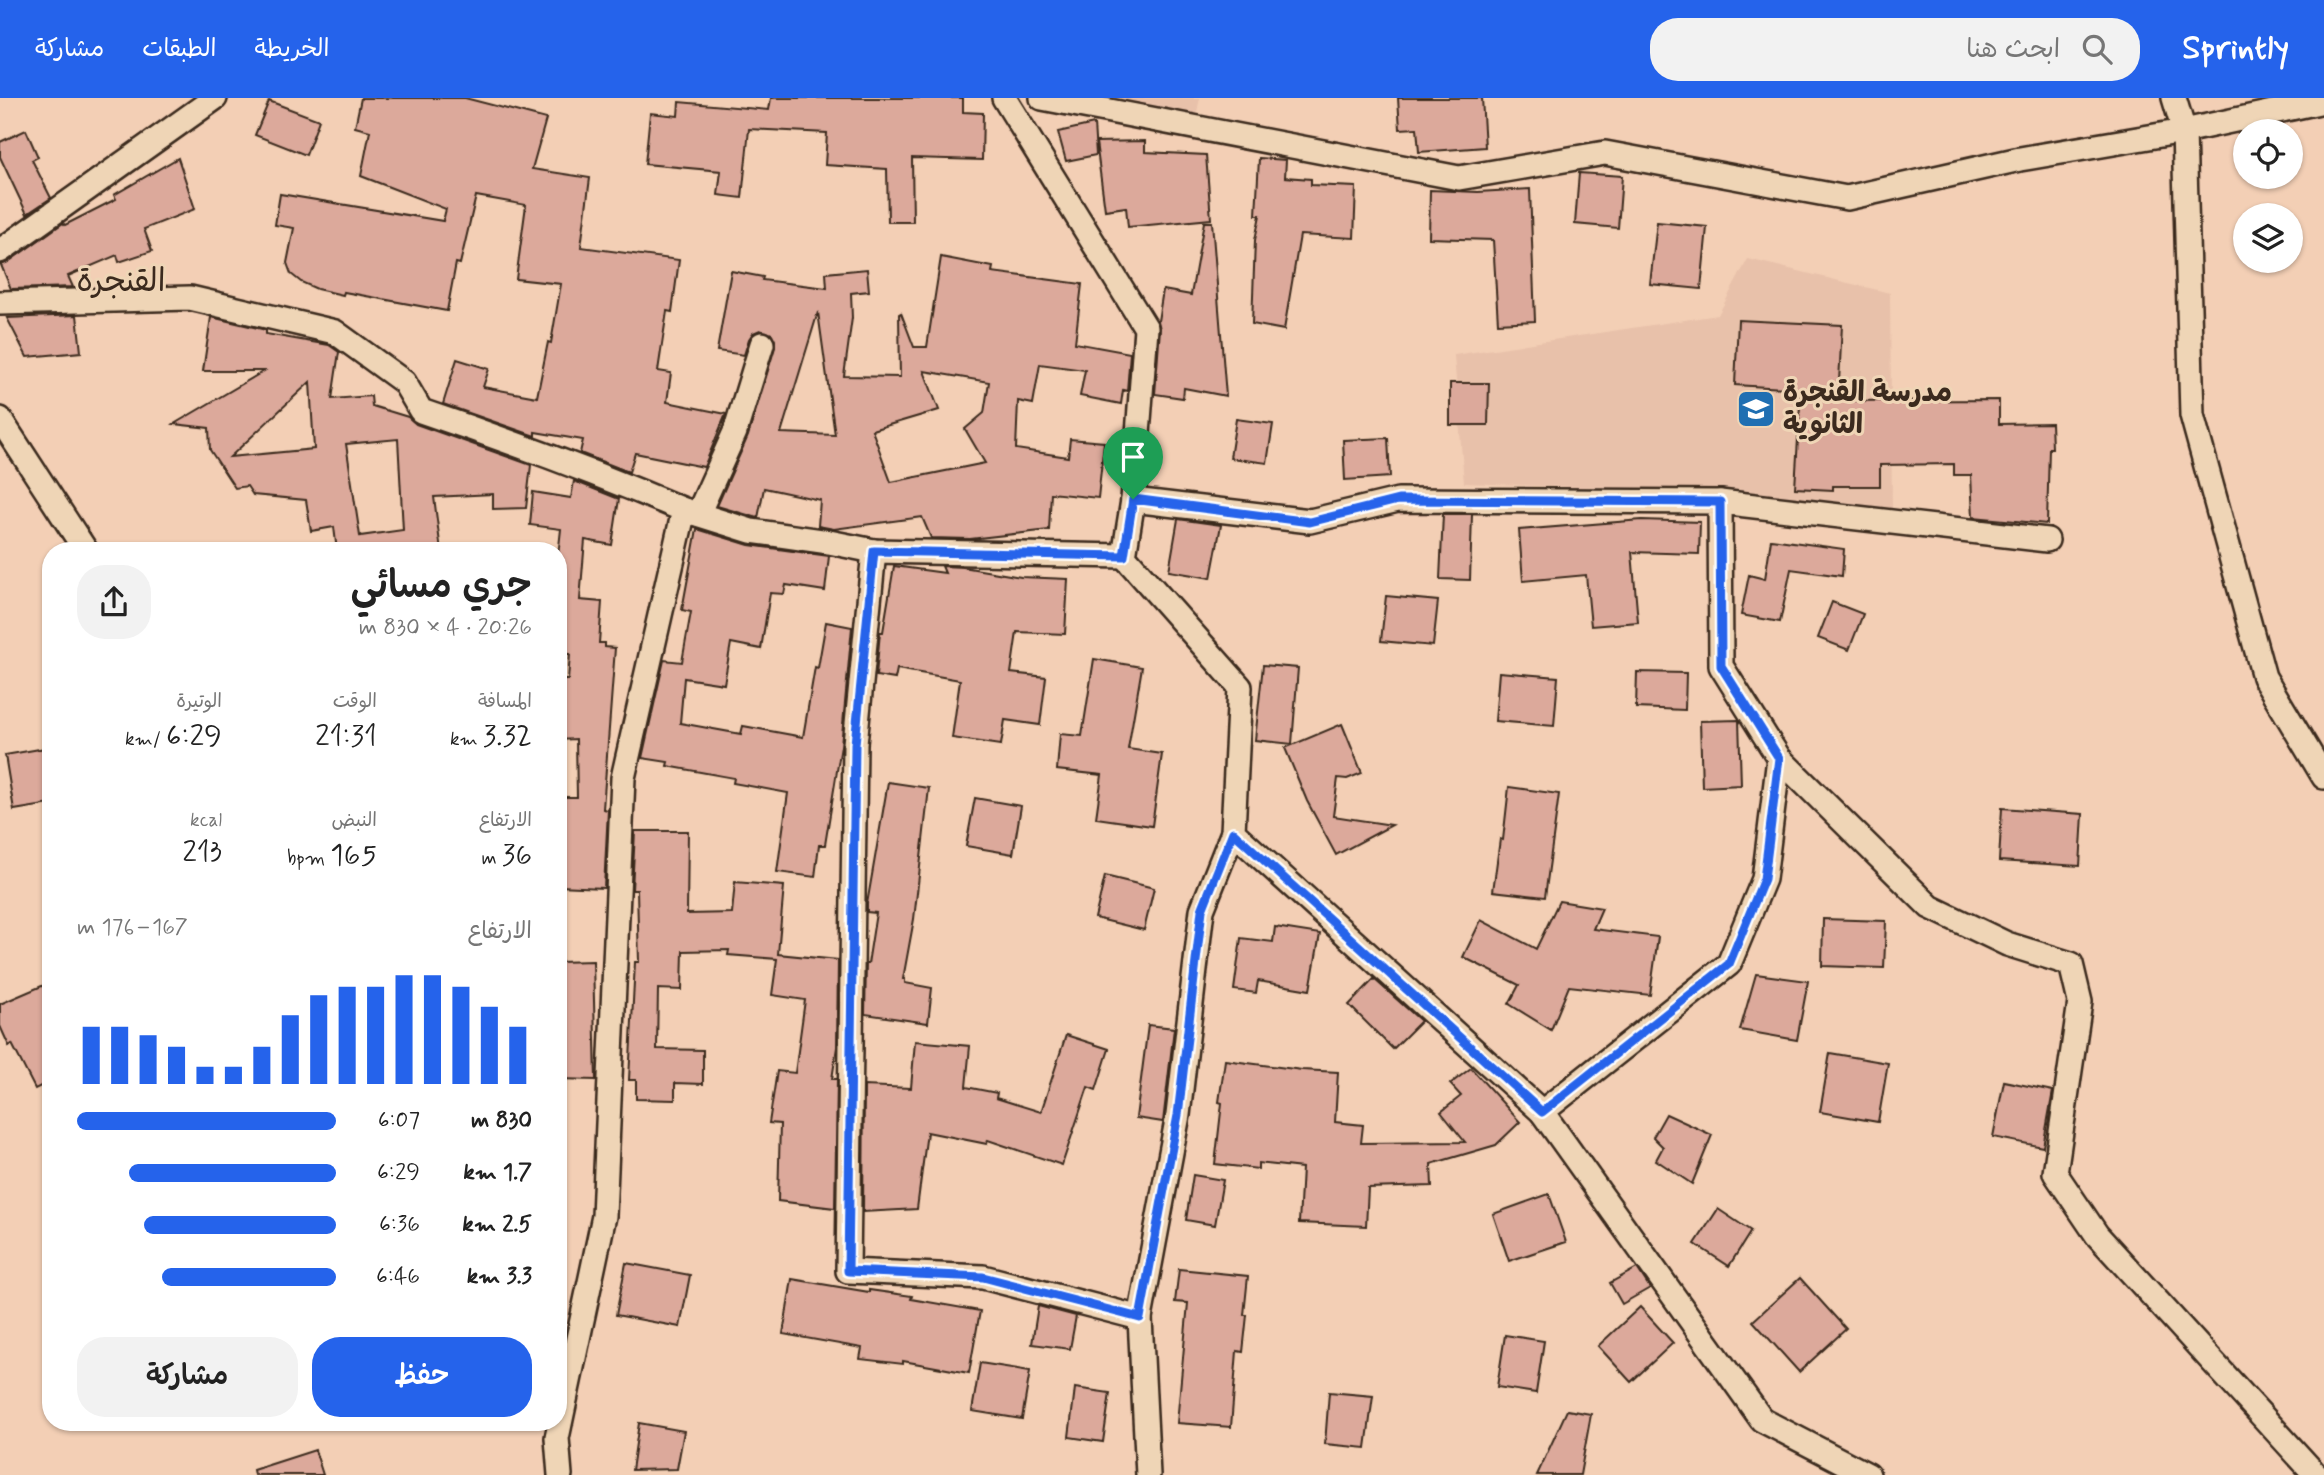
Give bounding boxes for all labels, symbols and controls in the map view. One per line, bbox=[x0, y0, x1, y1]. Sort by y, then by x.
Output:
search box bbox=[1650, 18, 2140, 81]
text: Sprintly bbox=[2182, 27, 2289, 71]
icon: search bbox=[2078, 30, 2116, 68]
text: ابحث هنا bbox=[1966, 33, 2060, 67]
text: مشاركة bbox=[35, 34, 104, 65]
text: الطبقات bbox=[142, 34, 217, 65]
text: الخريطة bbox=[255, 34, 329, 65]
map controls bbox=[2233, 119, 2303, 273]
button: locate bbox=[2233, 119, 2303, 189]
button: layers bbox=[2233, 203, 2303, 273]
district label: القنجرة bbox=[76, 261, 166, 303]
place label: مدرسة القنجرة الثانوية bbox=[1783, 375, 1952, 444]
school or university icon: مدرسة القنجرة الثانوية bbox=[1735, 388, 1777, 430]
pin bbox=[1103, 427, 1163, 499]
icon: arrive bbox=[1114, 438, 1152, 476]
text: جري مسائي bbox=[351, 562, 532, 611]
button: share bbox=[77, 565, 151, 639]
text: 20:26 · 4 × 830 m bbox=[359, 613, 532, 643]
text: الوتيرة bbox=[176, 689, 222, 714]
text: الوقت bbox=[333, 689, 377, 714]
text: المسافة bbox=[478, 689, 532, 714]
text: 6:29 bbox=[166, 717, 222, 756]
text: 21:31 bbox=[315, 717, 377, 756]
text: 3.32 bbox=[483, 717, 532, 756]
text: /km bbox=[125, 727, 166, 752]
text: km bbox=[450, 727, 483, 752]
text: kcal bbox=[190, 808, 222, 833]
text: النبض bbox=[332, 808, 377, 833]
text: الارتفاع bbox=[479, 808, 532, 833]
text: 213 bbox=[182, 833, 222, 872]
text: 165 bbox=[330, 836, 377, 875]
text: 36 bbox=[502, 836, 532, 875]
text: bpm bbox=[287, 846, 330, 871]
text: m bbox=[482, 846, 502, 871]
text: 167–176 m bbox=[77, 913, 188, 943]
text: الارتفاع bbox=[468, 917, 532, 947]
text: 6:07 bbox=[378, 1106, 420, 1136]
text: 830 m bbox=[471, 1106, 532, 1136]
text: 6:29 bbox=[377, 1158, 420, 1188]
text: 1.7 km bbox=[463, 1158, 532, 1188]
text: 6:36 bbox=[379, 1210, 420, 1240]
text: 2.5 km bbox=[462, 1210, 532, 1240]
text: 6:46 bbox=[376, 1262, 420, 1292]
text: 3.3 km bbox=[467, 1262, 532, 1292]
button: مشاركة bbox=[77, 1337, 298, 1417]
button: حفظ bbox=[312, 1337, 532, 1417]

